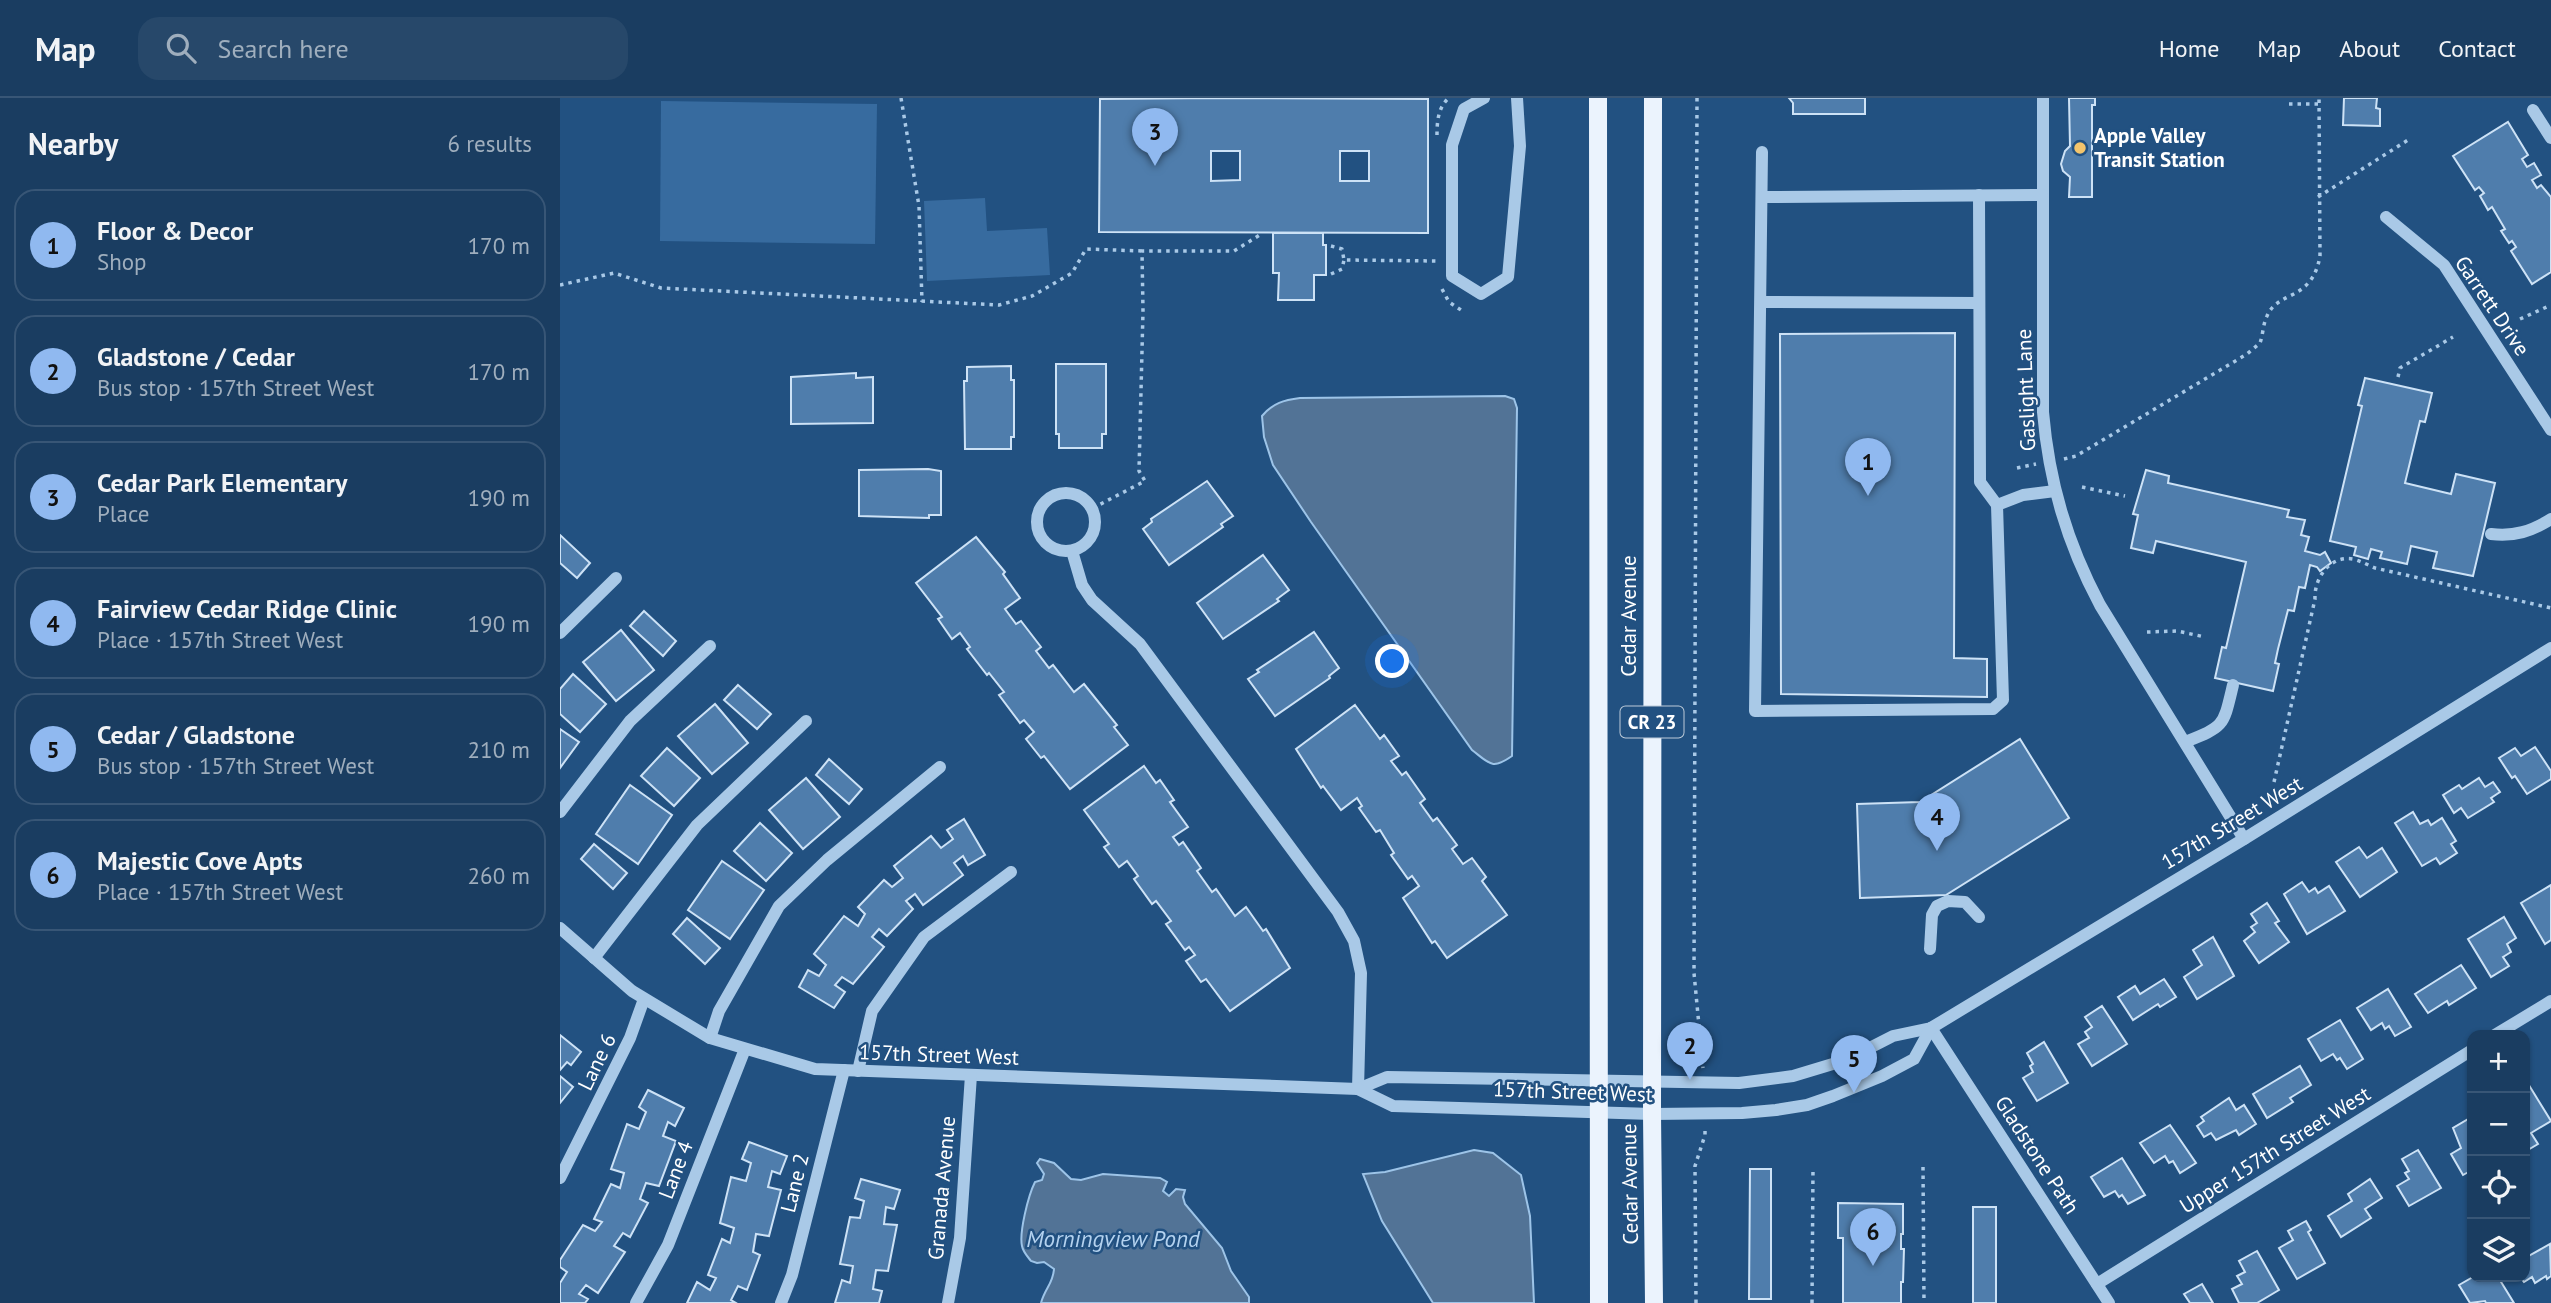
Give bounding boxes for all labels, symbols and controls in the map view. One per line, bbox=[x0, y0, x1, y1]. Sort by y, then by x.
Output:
search box bbox=[138, 17, 628, 80]
text: Map bbox=[35, 27, 96, 70]
icon: search bbox=[162, 29, 200, 67]
text: Search here bbox=[218, 32, 349, 65]
text: Home bbox=[2159, 33, 2219, 64]
text: Map bbox=[2257, 33, 2301, 64]
text: About bbox=[2339, 33, 2400, 64]
text: Contact bbox=[2438, 33, 2516, 64]
pin: 3 bbox=[1132, 108, 1178, 166]
place label: Apple Valley Transit Station bbox=[2094, 122, 2225, 173]
text: Nearby bbox=[28, 124, 118, 163]
text: 6 results bbox=[448, 129, 532, 158]
marker: Apple Valley Transit Station bbox=[2072, 140, 2088, 156]
text: Floor & Decor bbox=[97, 214, 253, 247]
text: 1 bbox=[46, 231, 60, 260]
text: 170 m bbox=[468, 231, 530, 260]
text: Shop bbox=[97, 247, 147, 276]
street label: Garrett Drive bbox=[2449, 250, 2536, 361]
street label: Gaslight Lane bbox=[2010, 328, 2041, 452]
text: Gladstone / Cedar bbox=[97, 340, 295, 373]
text: 2 bbox=[46, 357, 60, 386]
text: 170 m bbox=[468, 357, 530, 386]
text: Bus stop · 157th Street West bbox=[97, 373, 374, 402]
pin: 1 bbox=[1845, 438, 1891, 496]
text: Cedar Park Elementary bbox=[97, 466, 347, 499]
text: 3 bbox=[46, 483, 60, 512]
text: 190 m bbox=[468, 483, 530, 512]
text: Place bbox=[97, 499, 150, 528]
street label: Cedar Avenue bbox=[1615, 555, 1642, 677]
text: Fairview Cedar Ridge Clinic bbox=[97, 592, 397, 625]
text: 4 bbox=[46, 609, 60, 638]
text: 190 m bbox=[468, 609, 530, 638]
text: Place · 157th Street West bbox=[97, 625, 343, 654]
your location bbox=[1375, 644, 1409, 678]
road number: CR 23 bbox=[1620, 706, 1684, 737]
text: Cedar / Gladstone bbox=[97, 718, 295, 751]
text: 5 bbox=[46, 735, 60, 764]
text: 210 m bbox=[468, 735, 530, 764]
text: Bus stop · 157th Street West bbox=[97, 751, 374, 780]
street label: 157th Street West bbox=[2156, 770, 2307, 875]
pin: 4 bbox=[1914, 793, 1960, 851]
text: Majestic Cove Apts bbox=[97, 844, 303, 877]
text: 6 bbox=[46, 861, 60, 890]
text: 260 m bbox=[468, 861, 530, 890]
text: Place · 157th Street West bbox=[97, 877, 343, 906]
pin: 2 bbox=[1667, 1022, 1713, 1080]
street label: Lane 6 bbox=[571, 1029, 622, 1095]
map controls bbox=[2467, 1030, 2530, 1282]
button: + bbox=[2467, 1030, 2530, 1093]
pin: 5 bbox=[1831, 1035, 1877, 1093]
street label: 157th Street West bbox=[859, 1038, 1019, 1071]
street label: 157th Street West bbox=[1493, 1075, 1653, 1108]
street label: Upper 157th Street West bbox=[2174, 1080, 2375, 1219]
street label: Gladstone Path bbox=[1989, 1091, 2086, 1219]
button: − bbox=[2467, 1093, 2530, 1156]
street label: Granada Avenue bbox=[922, 1115, 961, 1261]
street label: Cedar Avenue bbox=[1615, 1123, 1644, 1245]
street label: Lane 4 bbox=[652, 1137, 699, 1203]
street label: Lane 2 bbox=[774, 1150, 815, 1215]
button: locate bbox=[2467, 1156, 2530, 1219]
pin: 6 bbox=[1850, 1208, 1896, 1266]
button: layers bbox=[2467, 1219, 2530, 1282]
water label: Morningview Pond bbox=[1026, 1224, 1201, 1253]

